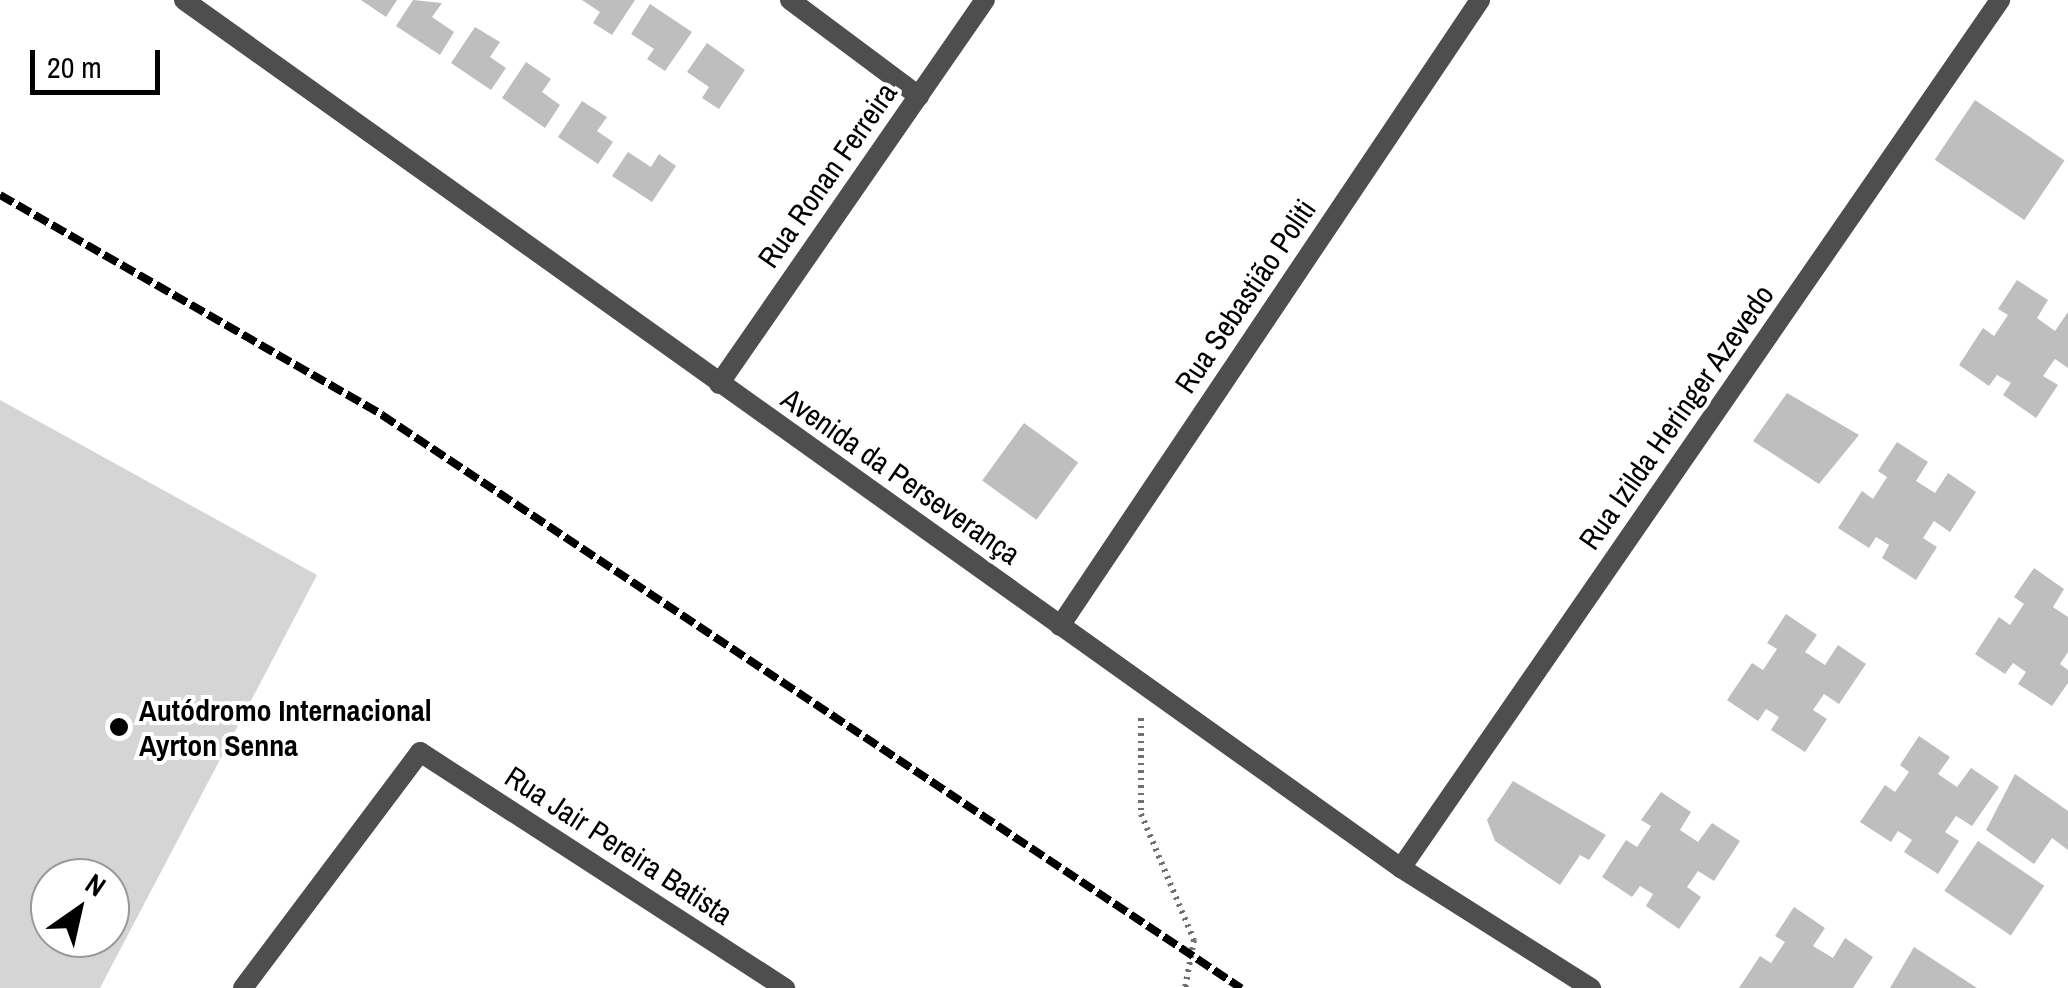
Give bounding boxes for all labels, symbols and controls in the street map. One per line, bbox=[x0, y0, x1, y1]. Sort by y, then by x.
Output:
scale bar bbox=[35, 30, 165, 92]
text: 20 m bbox=[47, 47, 102, 87]
street label: Rua Ronan Ferreira bbox=[750, 76, 904, 274]
street label: Rua Sebastião Politi bbox=[1167, 192, 1323, 400]
street label: Rua Izilda Heringer Azevedo bbox=[1571, 277, 1781, 557]
street label: Avenida da Perseverança bbox=[775, 380, 1027, 572]
place label: Autódromo Internacional Ayrton Senna bbox=[139, 692, 431, 762]
marker: Autódromo Internacional Ayrton Senna bbox=[108, 716, 130, 738]
street label: Rua Jair Pereira Batista bbox=[499, 758, 739, 932]
north arrow bbox=[30, 858, 130, 958]
text: N bbox=[78, 864, 113, 905]

